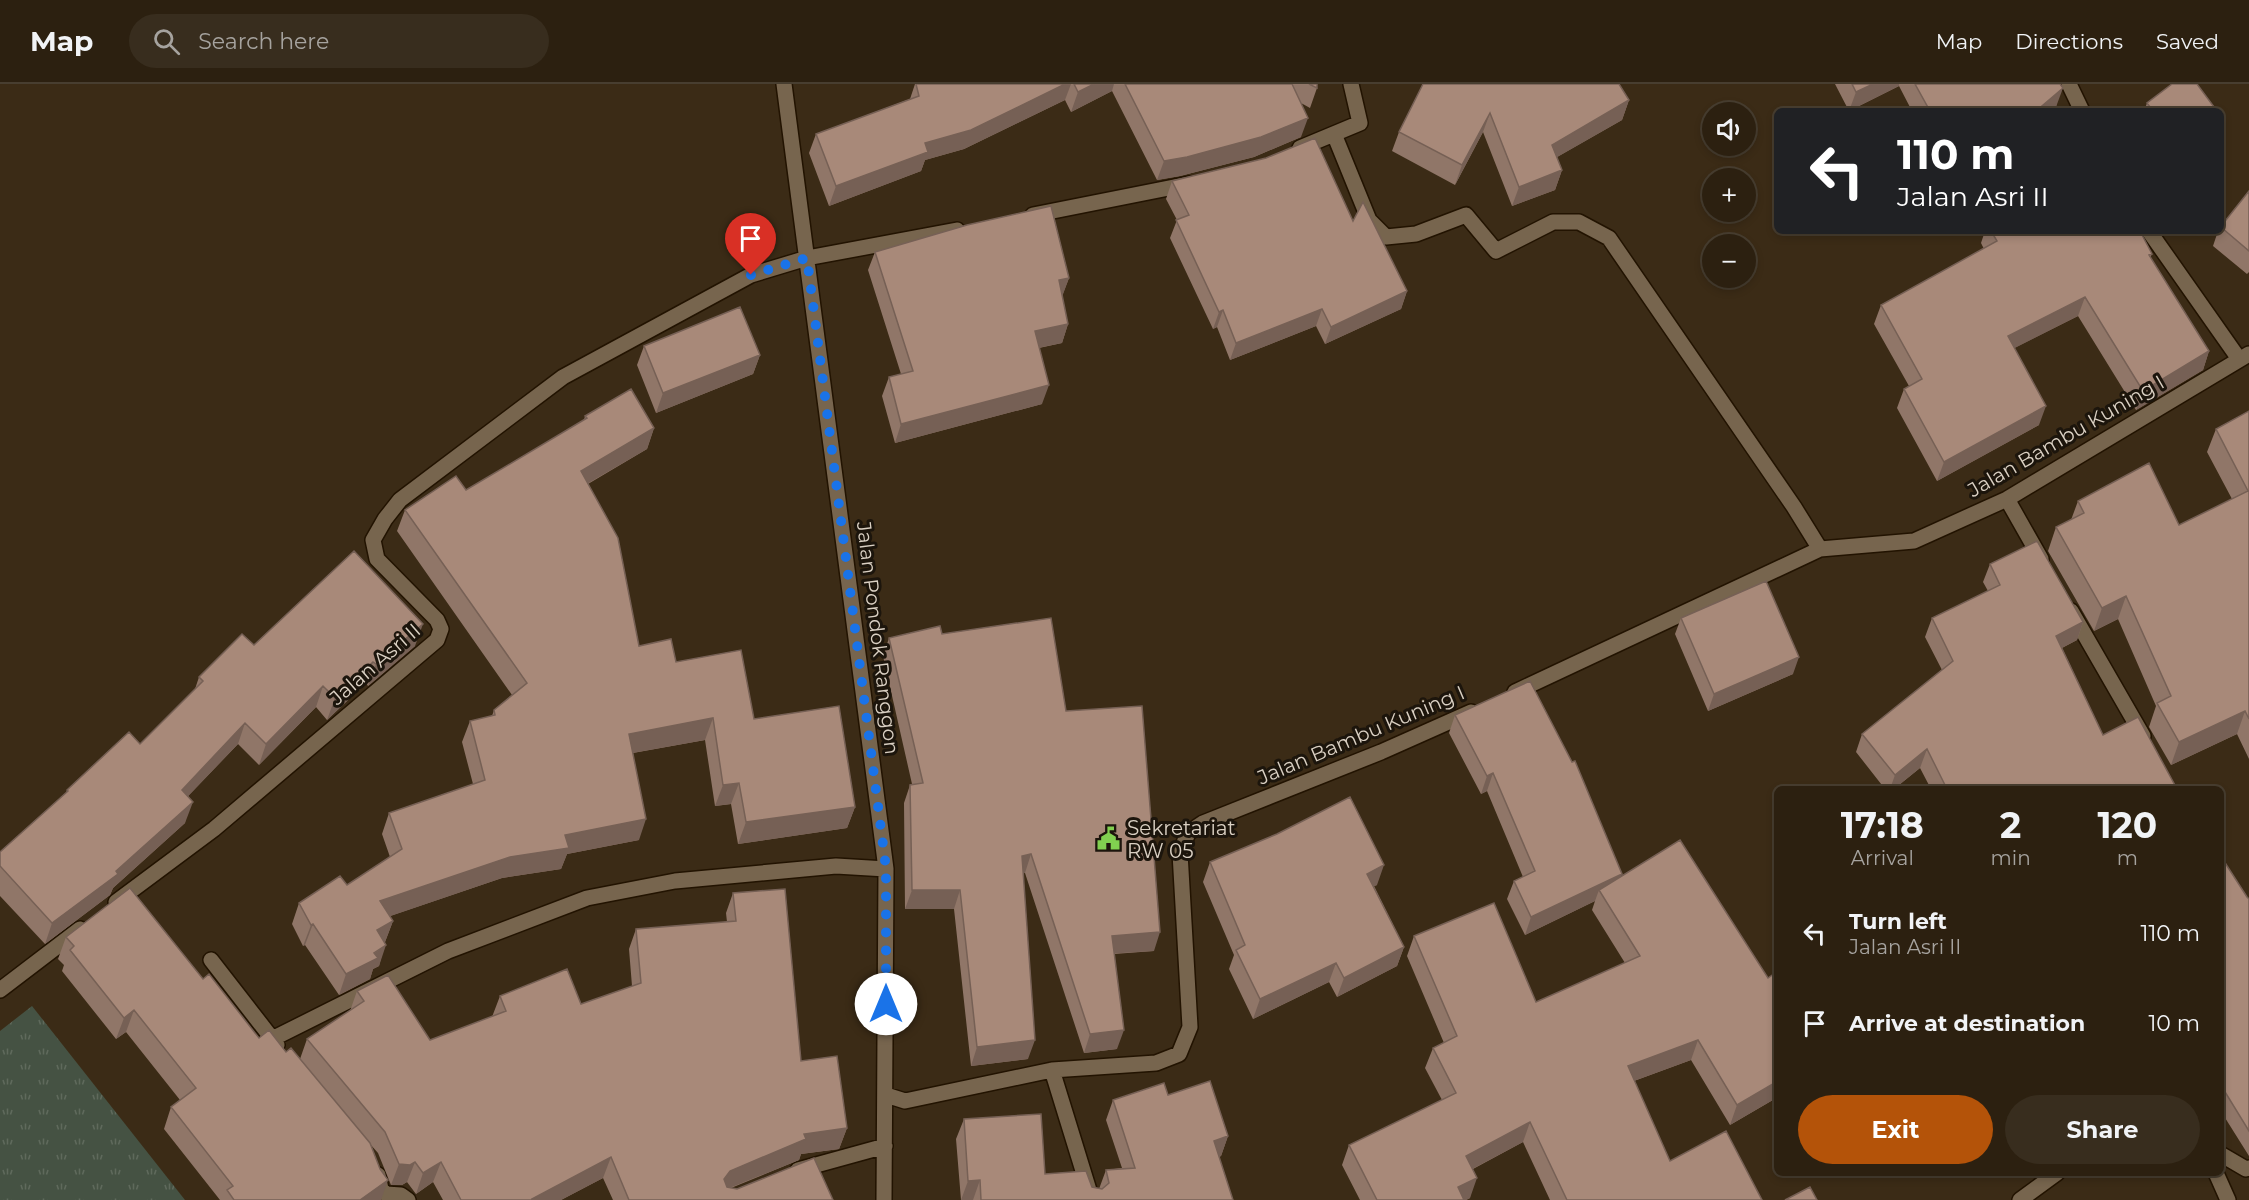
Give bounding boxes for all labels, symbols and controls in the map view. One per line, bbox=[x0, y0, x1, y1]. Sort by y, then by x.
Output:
search box bbox=[129, 14, 549, 68]
text: Map bbox=[30, 24, 93, 58]
icon: search bbox=[150, 25, 183, 58]
text: Search here bbox=[198, 28, 329, 55]
text: Map bbox=[1936, 29, 1982, 54]
text: Directions bbox=[2015, 29, 2123, 54]
text: Saved bbox=[2156, 29, 2219, 54]
map controls bbox=[1702, 102, 1756, 288]
button: sound bbox=[1702, 102, 1756, 156]
text: 110 m bbox=[1897, 128, 2014, 180]
icon: left bbox=[1798, 132, 1876, 210]
button: + bbox=[1702, 168, 1756, 222]
text: Jalan Asri II bbox=[1897, 180, 2049, 213]
pin bbox=[725, 213, 776, 275]
icon: arrive bbox=[734, 222, 767, 255]
button: − bbox=[1702, 234, 1756, 288]
street label: Jalan Bambu Kuning I bbox=[1963, 370, 2168, 503]
street label: Jalan Pondok Ranggon bbox=[852, 519, 904, 756]
street label: Jalan Asri II bbox=[324, 618, 425, 711]
street label: Jalan Bambu Kuning I bbox=[1253, 680, 1468, 790]
text: 17:18 bbox=[1841, 803, 1924, 847]
text: 2 bbox=[2000, 803, 2021, 847]
text: 120 bbox=[2097, 803, 2157, 847]
place label: Sekretariat RW 05 bbox=[1127, 816, 1236, 863]
public building icon: Sekretariat RW 05 bbox=[1096, 826, 1122, 852]
text: Arrival bbox=[1851, 846, 1914, 870]
text: min bbox=[1991, 846, 2031, 870]
text: m bbox=[2117, 846, 2138, 870]
text: Turn left bbox=[1849, 908, 1947, 935]
icon: left bbox=[1798, 917, 1831, 950]
text: 110 m bbox=[2140, 920, 2200, 947]
text: Jalan Asri II bbox=[1849, 935, 1961, 959]
position arrow bbox=[854, 972, 918, 1036]
icon: arrive bbox=[1798, 1007, 1831, 1040]
text: Arrive at destination bbox=[1849, 1010, 2085, 1037]
text: 10 m bbox=[2148, 1010, 2200, 1037]
button: Exit bbox=[1798, 1095, 1993, 1164]
button: Share bbox=[2005, 1095, 2200, 1164]

